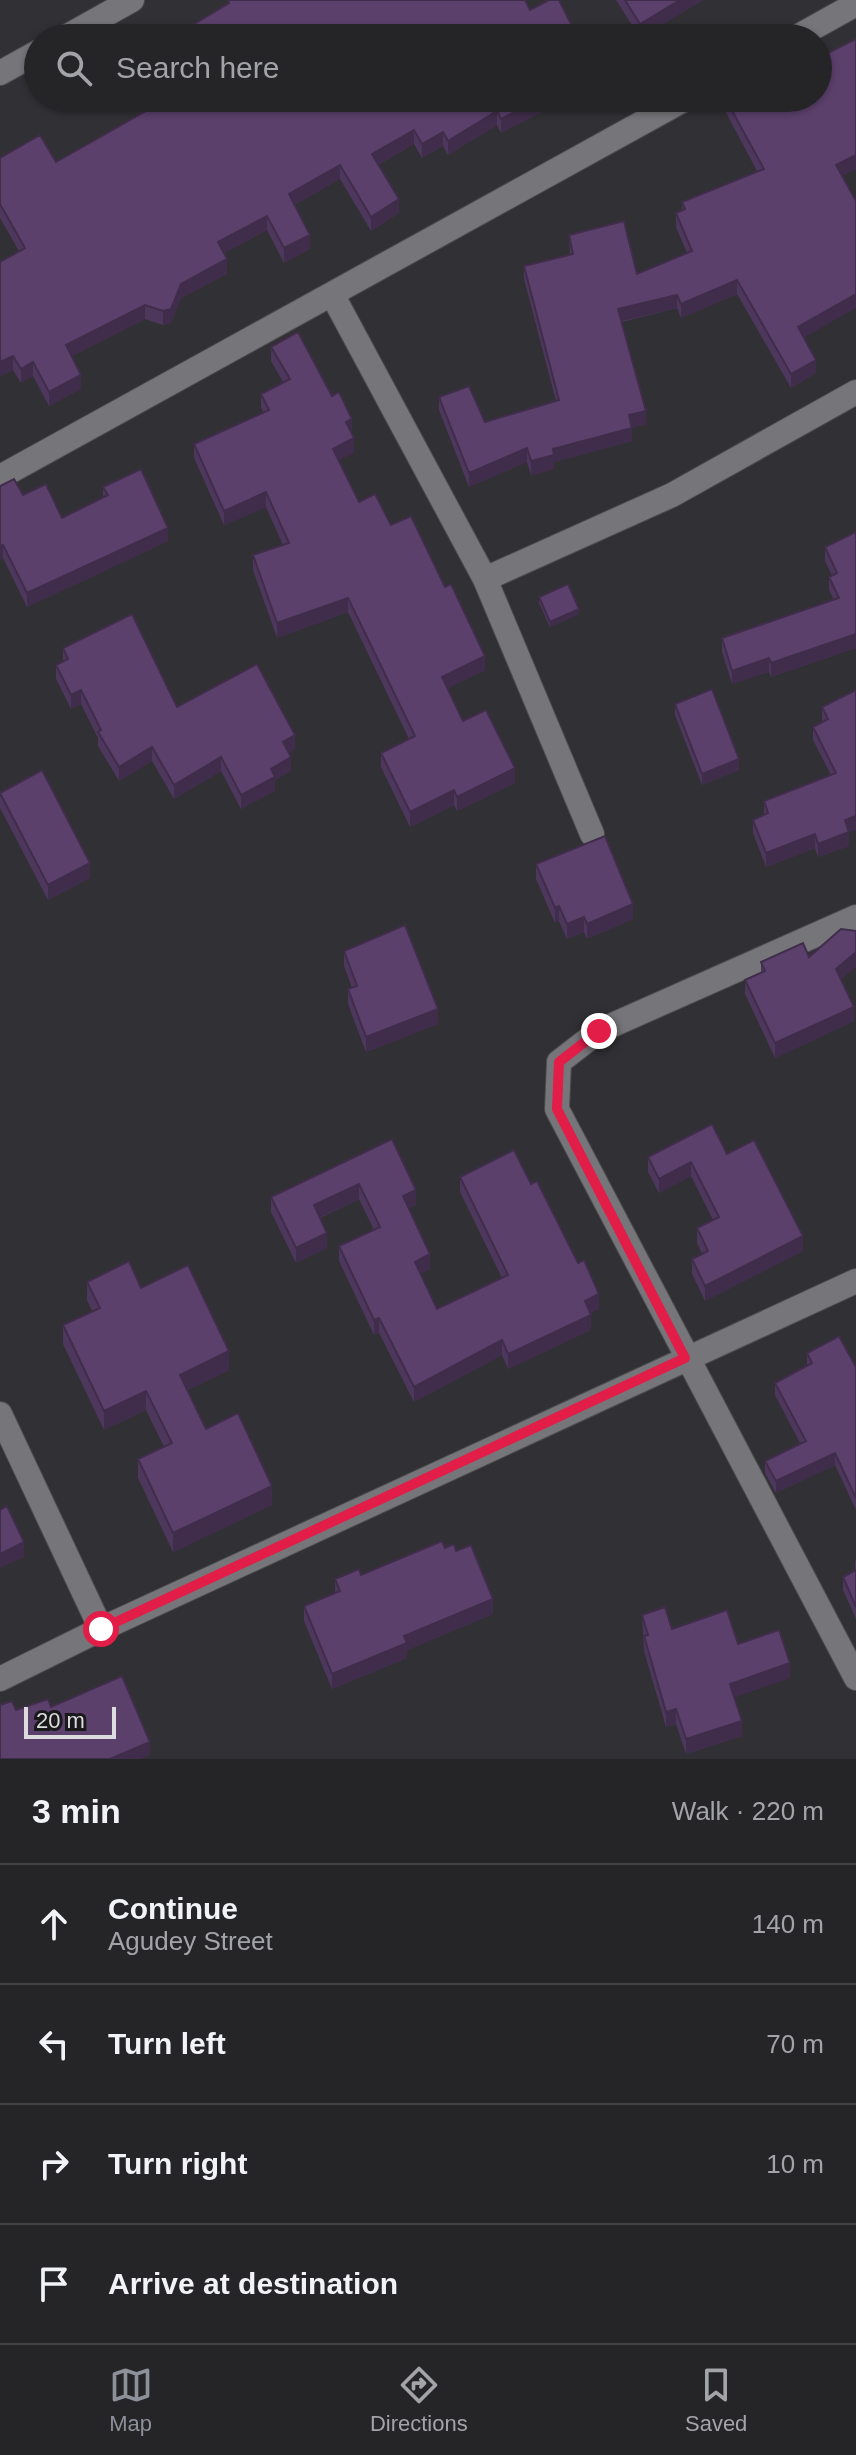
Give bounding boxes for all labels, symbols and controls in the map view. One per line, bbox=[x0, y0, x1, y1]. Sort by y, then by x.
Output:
search box bbox=[24, 24, 832, 112]
icon: search bbox=[52, 46, 96, 90]
text: Search here bbox=[116, 51, 279, 84]
route end bbox=[581, 1013, 617, 1049]
route start bbox=[83, 1611, 119, 1647]
scale bar bbox=[24, 1703, 116, 1739]
text: 20 m bbox=[36, 1708, 85, 1733]
text: 3 min bbox=[32, 1792, 121, 1830]
text: Walk · 220 m bbox=[672, 1796, 824, 1826]
text: Continue bbox=[108, 1892, 238, 1925]
icon: ahead bbox=[32, 1902, 76, 1946]
text: 140 m bbox=[752, 1909, 824, 1939]
text: Agudey Street bbox=[108, 1926, 273, 1956]
icon: left bbox=[32, 2022, 76, 2066]
text: Turn left bbox=[108, 2027, 226, 2060]
text: 70 m bbox=[766, 2029, 824, 2059]
icon: right bbox=[32, 2142, 76, 2186]
text: Turn right bbox=[108, 2147, 247, 2180]
text: 10 m bbox=[766, 2149, 824, 2179]
icon: arrive bbox=[32, 2262, 76, 2306]
text: Arrive at destination bbox=[108, 2267, 398, 2300]
tab: Map bbox=[109, 2363, 153, 2437]
tab: Directions bbox=[370, 2363, 468, 2437]
tab: Saved bbox=[685, 2363, 747, 2437]

